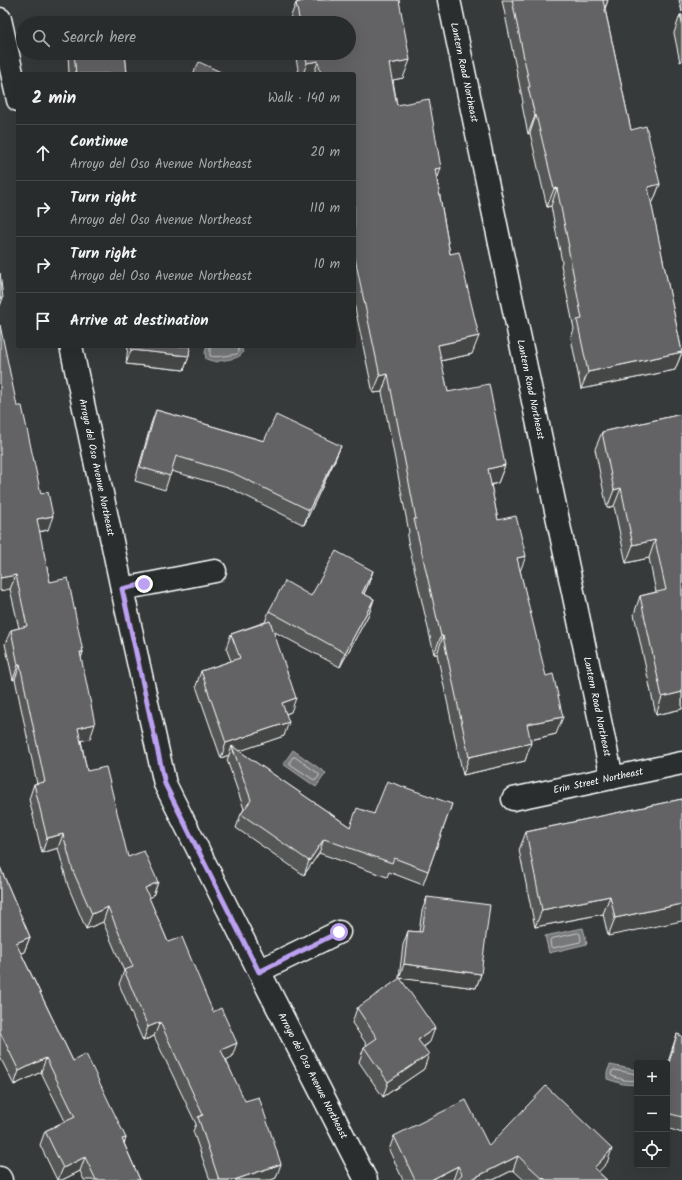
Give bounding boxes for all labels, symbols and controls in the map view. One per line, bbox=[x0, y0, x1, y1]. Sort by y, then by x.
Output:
search box bbox=[16, 16, 356, 60]
street label: Lantern Road Northeast bbox=[446, 21, 482, 124]
text: Search here bbox=[62, 26, 136, 50]
icon: search bbox=[30, 27, 52, 49]
text: 2 min bbox=[32, 85, 76, 112]
text: Walk · 140 m bbox=[268, 88, 340, 109]
text: Continue bbox=[70, 130, 128, 154]
icon: ahead bbox=[32, 142, 54, 164]
text: 20 m bbox=[310, 142, 340, 163]
text: Arroyo del Oso Avenue Northeast bbox=[70, 154, 252, 175]
text: Turn right bbox=[70, 186, 137, 210]
icon: right bbox=[32, 198, 54, 220]
text: 110 m bbox=[310, 198, 340, 219]
text: Arroyo del Oso Avenue Northeast bbox=[70, 210, 252, 231]
text: Turn right bbox=[70, 242, 137, 266]
icon: right bbox=[32, 254, 54, 276]
text: 10 m bbox=[314, 254, 340, 275]
text: Arroyo del Oso Avenue Northeast bbox=[70, 266, 252, 287]
text: Arrive at destination bbox=[70, 309, 209, 333]
icon: arrive bbox=[32, 310, 54, 332]
street label: Lantern Road Northeast bbox=[512, 338, 549, 441]
street label: Arroyo del Oso Avenue Northeast bbox=[74, 397, 119, 538]
route end bbox=[135, 575, 153, 593]
street label: Lantern Road Northeast bbox=[579, 655, 615, 758]
street label: Erin Street Northeast bbox=[552, 763, 645, 798]
route start bbox=[330, 923, 348, 941]
street label: Arroyo del Oso Avenue Northeast bbox=[274, 1010, 352, 1142]
map controls bbox=[634, 1060, 670, 1168]
button: + bbox=[634, 1060, 670, 1096]
button: − bbox=[634, 1096, 670, 1132]
button: locate bbox=[634, 1132, 670, 1168]

